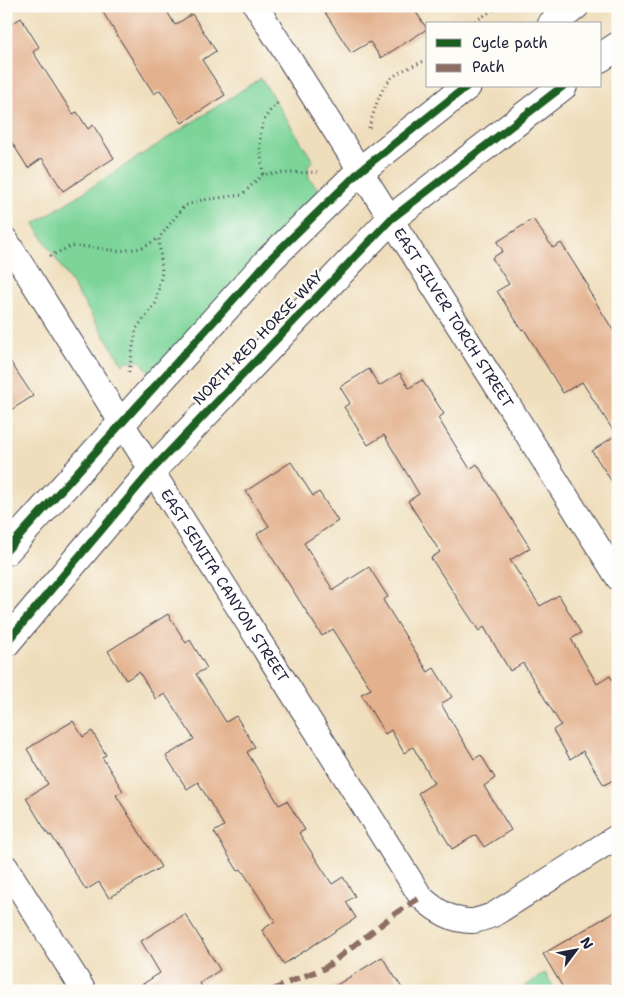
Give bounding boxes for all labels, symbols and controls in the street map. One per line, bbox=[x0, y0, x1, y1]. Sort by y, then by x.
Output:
legend bbox=[426, 22, 602, 88]
text: Cycle path bbox=[472, 33, 548, 53]
text: Path bbox=[472, 57, 505, 77]
street label: EAST SILVER TORCH STREET bbox=[389, 224, 518, 412]
street label: NORTH RED HORSE WAY bbox=[188, 266, 328, 410]
street label: EAST SENITA CANYON STREET bbox=[156, 485, 293, 686]
north arrow bbox=[552, 924, 602, 974]
text: N bbox=[576, 934, 598, 953]

